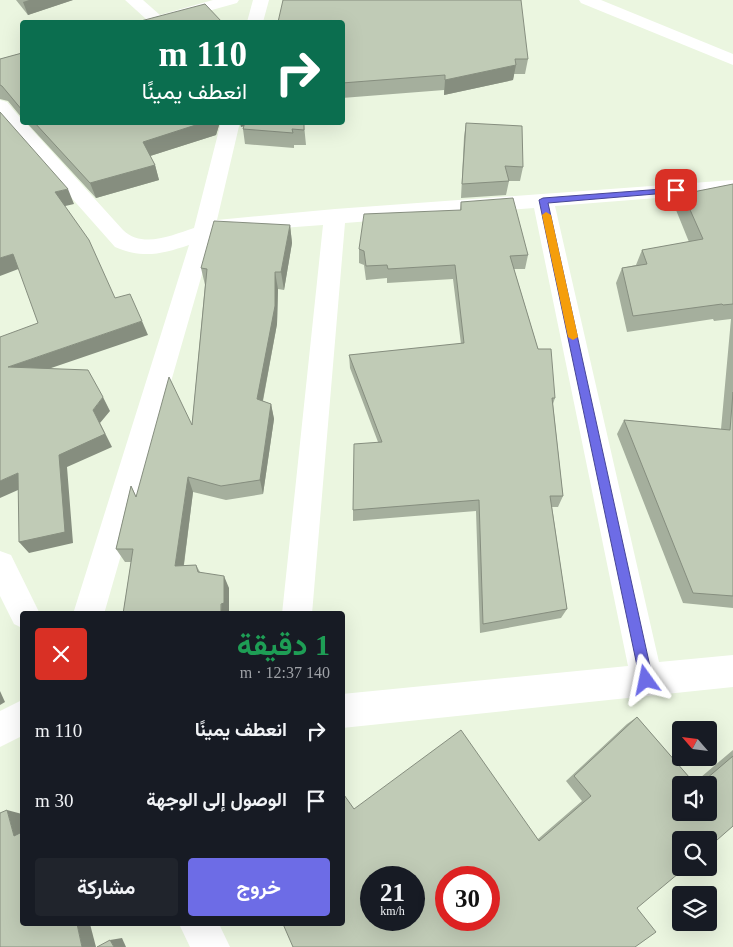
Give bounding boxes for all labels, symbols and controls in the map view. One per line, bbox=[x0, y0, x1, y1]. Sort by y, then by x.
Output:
text: 110 m bbox=[159, 35, 247, 74]
icon: right bbox=[265, 40, 330, 105]
text: انعطف يمينًا bbox=[142, 79, 247, 104]
pin bbox=[655, 169, 697, 211]
icon: arrive bbox=[662, 176, 690, 204]
button: close bbox=[35, 628, 87, 680]
text: 1 دقيقة bbox=[237, 628, 330, 661]
position arrow bbox=[619, 653, 671, 705]
text: 140 m · 12:37 bbox=[240, 664, 330, 681]
icon: right bbox=[302, 717, 330, 745]
text: انعطف يمينًا bbox=[195, 719, 287, 740]
text: 110 m bbox=[35, 720, 82, 741]
north arrow bbox=[672, 721, 718, 766]
map controls bbox=[672, 721, 717, 931]
button: sound bbox=[672, 776, 717, 821]
icon: arrive bbox=[302, 787, 330, 815]
text: الوصول إلى الوجهة bbox=[146, 789, 287, 810]
text: 30 m bbox=[35, 790, 74, 811]
button: search bbox=[672, 831, 717, 876]
button: مشاركة bbox=[35, 858, 178, 916]
button: خروج bbox=[188, 858, 330, 916]
speed limit sign: 30 bbox=[435, 866, 500, 931]
text: 21 bbox=[380, 879, 405, 906]
button: layers bbox=[672, 886, 717, 931]
text: km/h bbox=[380, 904, 405, 918]

